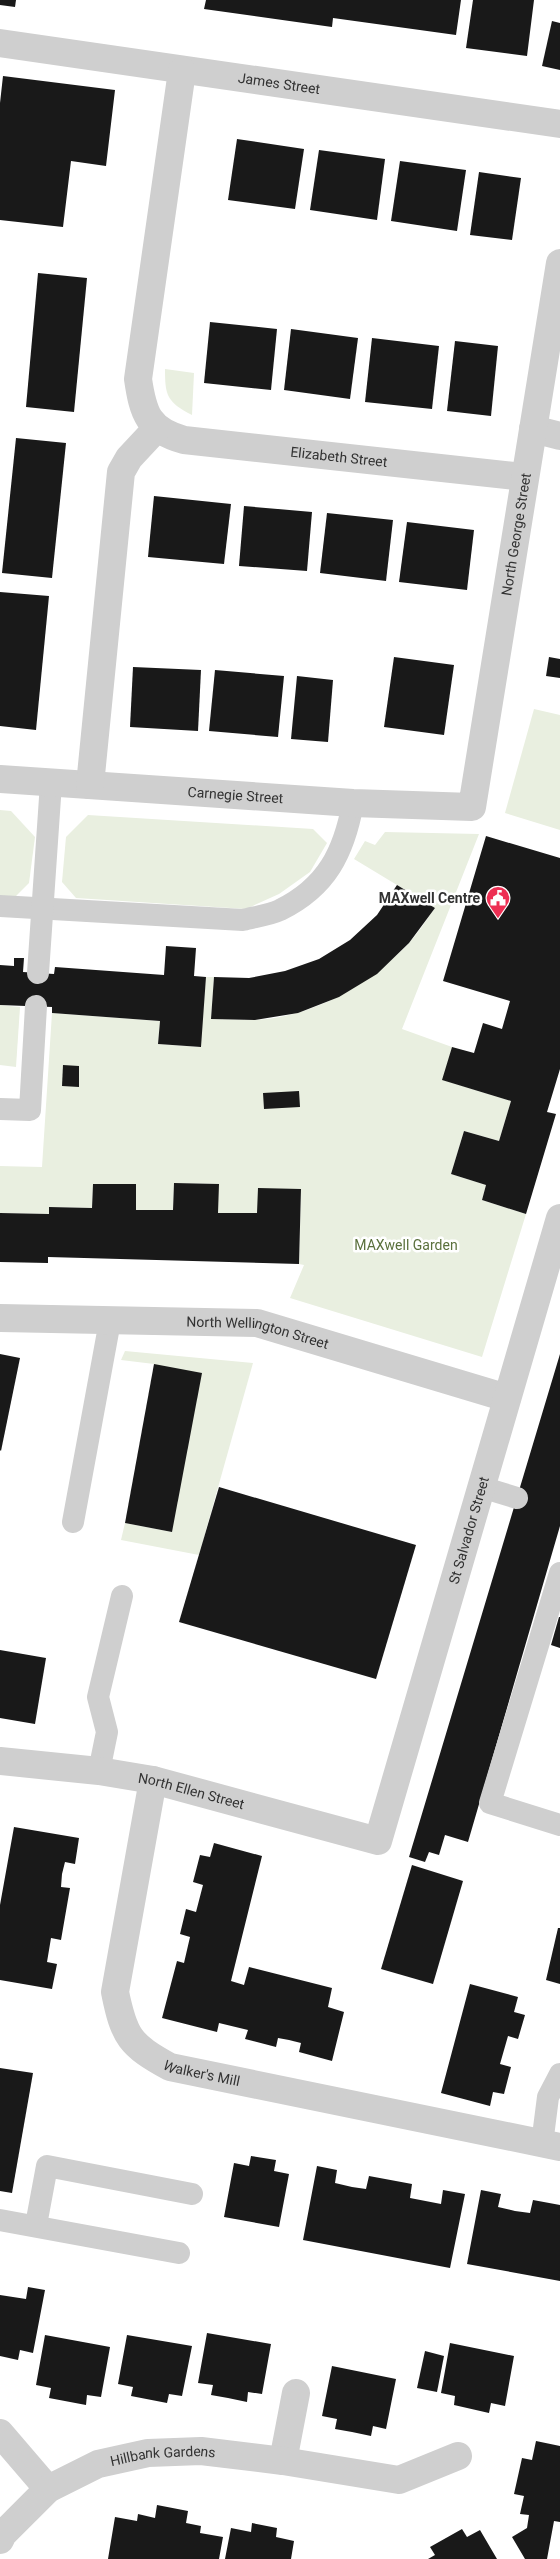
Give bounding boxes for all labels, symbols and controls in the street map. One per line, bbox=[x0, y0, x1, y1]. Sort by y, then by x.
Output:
street label: James Street bbox=[237, 70, 322, 97]
street label: Elizabeth Street bbox=[290, 444, 389, 470]
street label: North George Street bbox=[498, 471, 534, 597]
street label: Carnegie Street bbox=[187, 784, 284, 806]
public building icon: MAXwell Centre bbox=[485, 885, 511, 919]
place label: MAXwell Centre bbox=[379, 890, 480, 906]
park label: MAXwell Garden bbox=[354, 1237, 458, 1253]
street label: North Wellington Street bbox=[186, 1314, 331, 1352]
street label: St Salvador Street bbox=[445, 1474, 492, 1586]
street label: North Ellen Street bbox=[137, 1770, 247, 1813]
street label: Walker's Mill bbox=[161, 2057, 241, 2089]
street label: Hillbank Gardens bbox=[109, 2443, 216, 2469]

